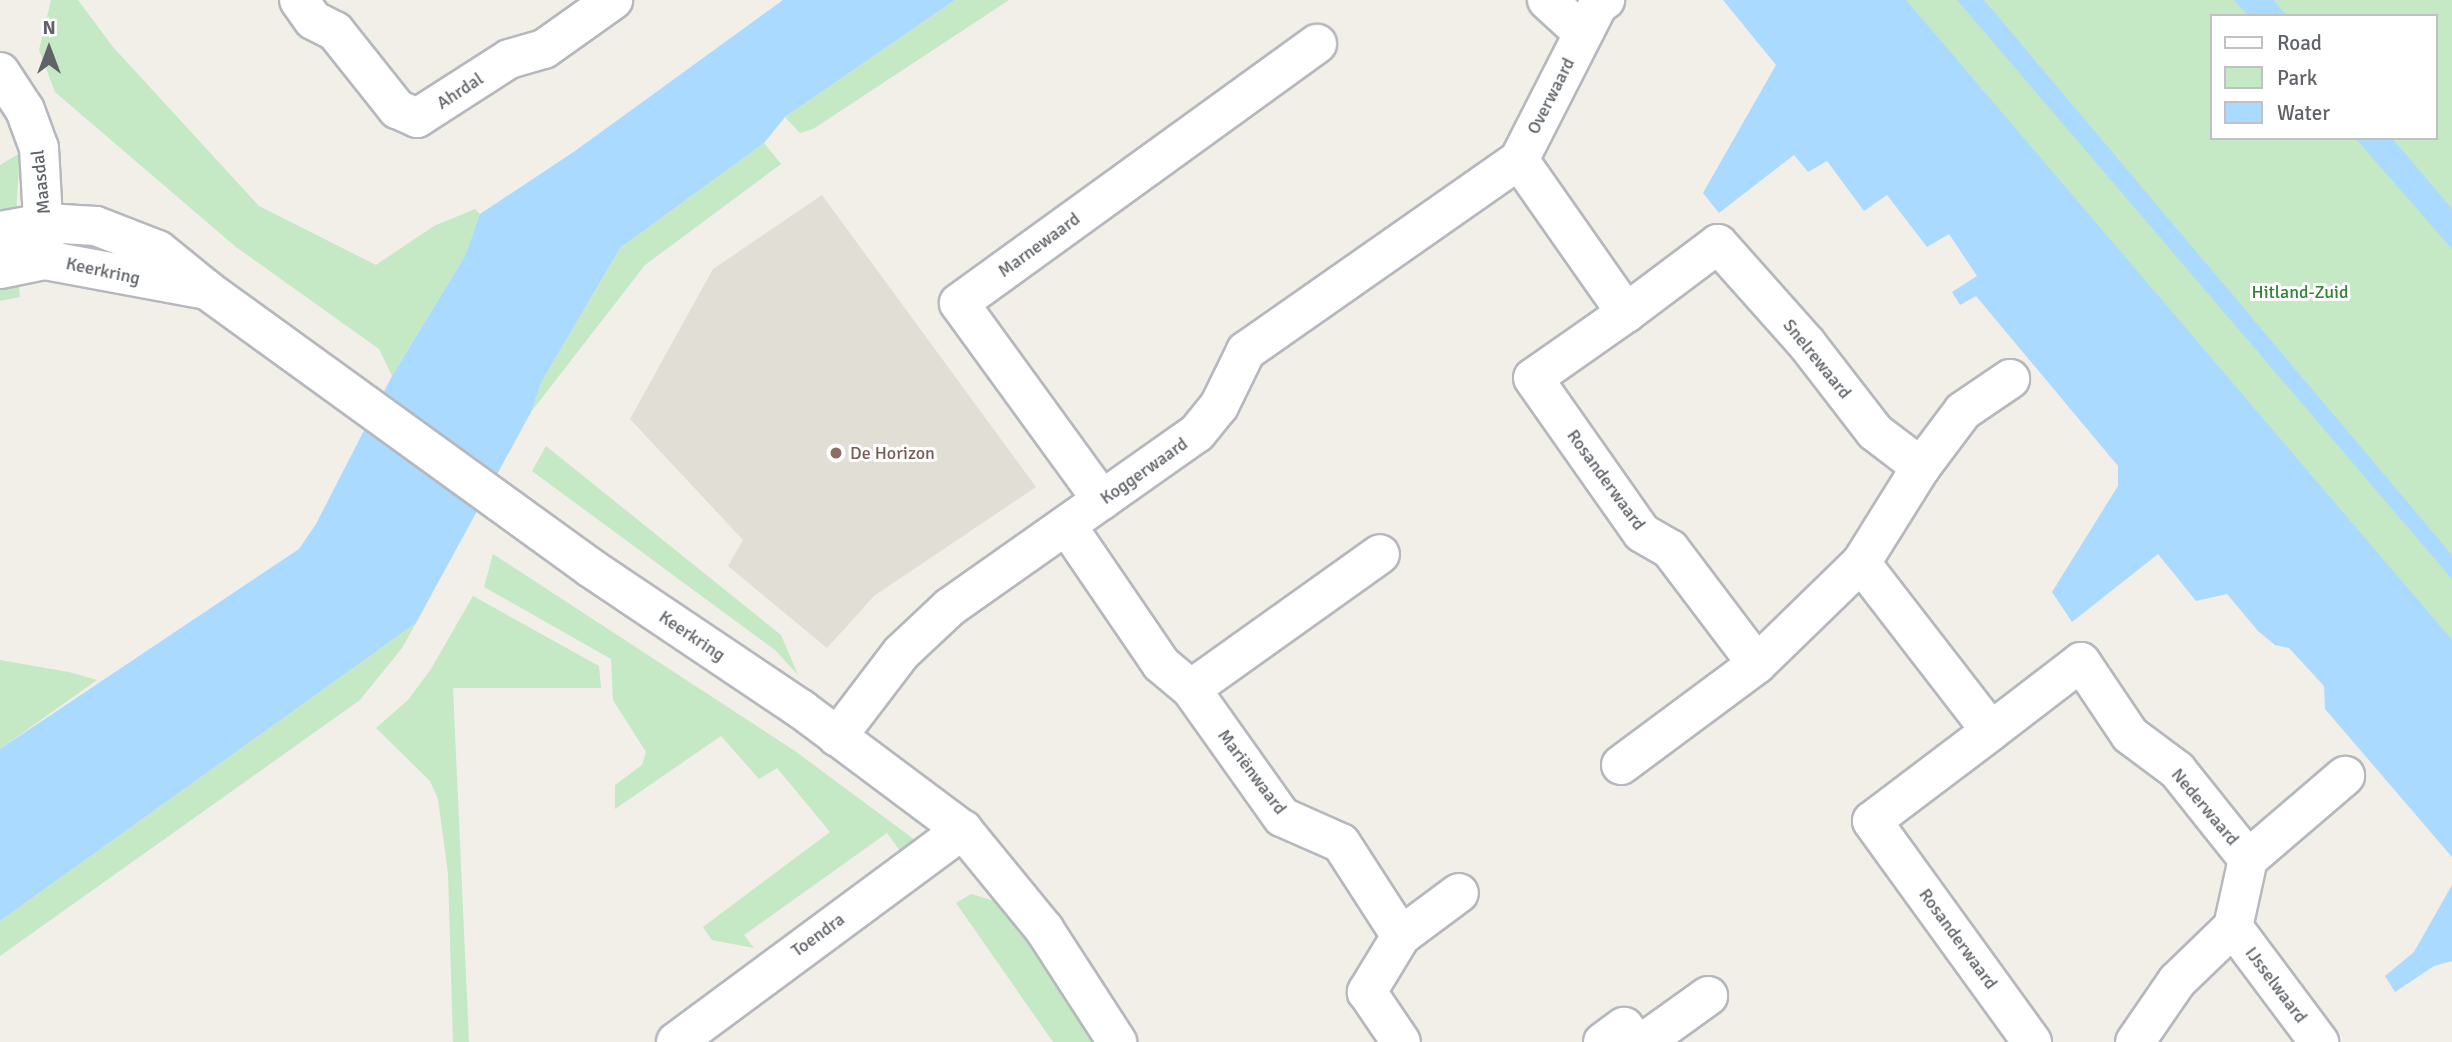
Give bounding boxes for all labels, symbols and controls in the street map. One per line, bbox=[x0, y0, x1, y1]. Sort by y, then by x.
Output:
north arrow bbox=[14, 14, 84, 84]
legend bbox=[2210, 14, 2438, 140]
text: N bbox=[42, 16, 56, 40]
text: Road bbox=[2277, 30, 2322, 56]
street label: Overwaard bbox=[1523, 54, 1579, 138]
text: Park bbox=[2277, 65, 2317, 91]
street label: Ahrdal bbox=[433, 68, 487, 114]
text: Water bbox=[2277, 100, 2330, 126]
street label: Maasdal bbox=[27, 149, 55, 215]
street label: Marnewaard bbox=[994, 208, 1084, 282]
street label: Keerkring bbox=[64, 253, 142, 289]
park label: Hitland-Zuid bbox=[2252, 281, 2348, 303]
street label: Snelrewaard bbox=[1778, 315, 1856, 403]
street label: Rosanderwaard bbox=[1562, 425, 1650, 535]
street label: Koggerwaard bbox=[1096, 433, 1192, 509]
place label: De Horizon bbox=[850, 442, 935, 464]
marker: De Horizon bbox=[828, 445, 844, 461]
street label: Keerkring bbox=[655, 606, 729, 666]
street label: Mariënwaard bbox=[1213, 725, 1291, 819]
street label: Nederwaard bbox=[2167, 764, 2243, 850]
street label: Rosanderwaard bbox=[1914, 884, 2002, 994]
street label: Toendra bbox=[787, 908, 849, 962]
street label: IJsselwaard bbox=[2240, 943, 2312, 1027]

